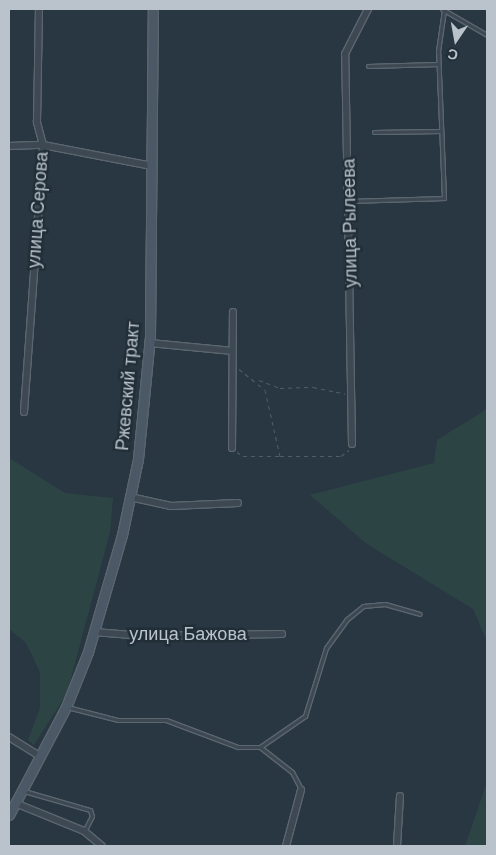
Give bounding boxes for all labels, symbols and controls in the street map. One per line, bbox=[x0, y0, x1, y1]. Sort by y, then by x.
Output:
north arrow bbox=[431, 15, 481, 65]
text: С bbox=[446, 45, 460, 65]
street label: улица Серова bbox=[23, 151, 53, 269]
street label: улица Рылеева bbox=[338, 158, 362, 288]
street label: Ржевский тракт bbox=[112, 320, 144, 452]
street label: улица Бажова bbox=[129, 623, 247, 645]

